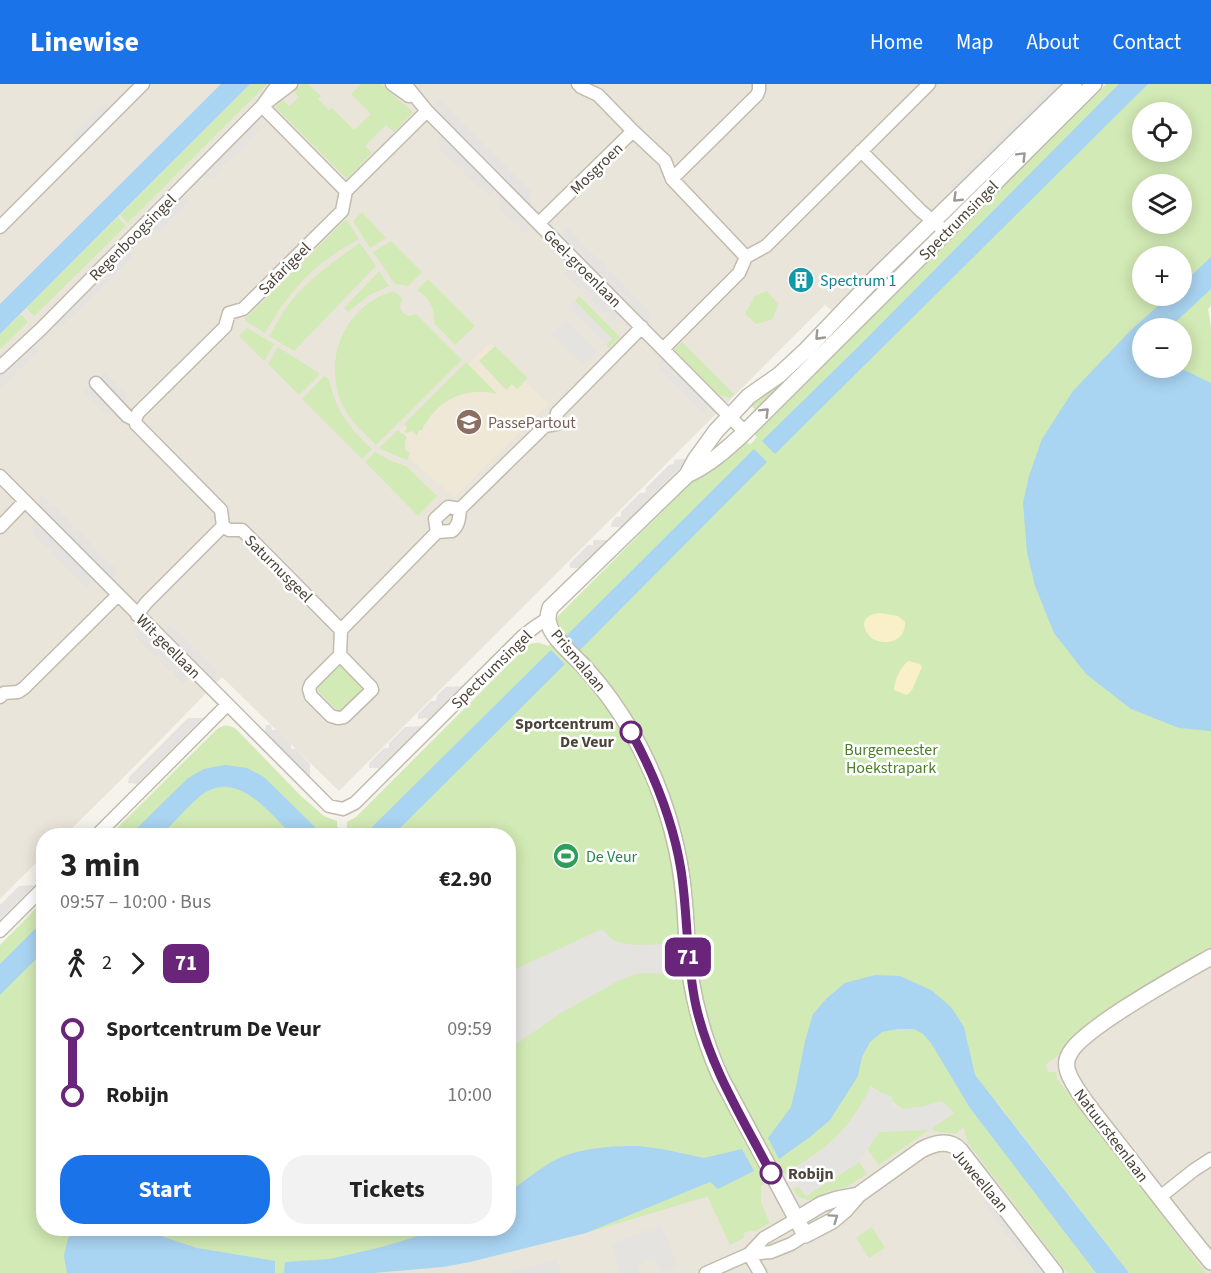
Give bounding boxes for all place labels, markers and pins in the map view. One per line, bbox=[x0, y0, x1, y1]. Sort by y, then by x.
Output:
building icon: Spectrum 1 bbox=[786, 265, 816, 295]
place label: Spectrum 1 bbox=[820, 270, 897, 292]
school or university icon: PassePartout bbox=[454, 407, 484, 437]
place label: PassePartout bbox=[488, 412, 576, 434]
place label: Sportcentrum De Veur bbox=[515, 713, 615, 753]
marker: Sportcentrum De Veur bbox=[620, 721, 642, 743]
sports icon: De Veur bbox=[551, 841, 581, 871]
place label: De Veur bbox=[586, 846, 638, 868]
marker: Robijn bbox=[760, 1162, 782, 1184]
place label: Robijn bbox=[788, 1163, 834, 1185]

